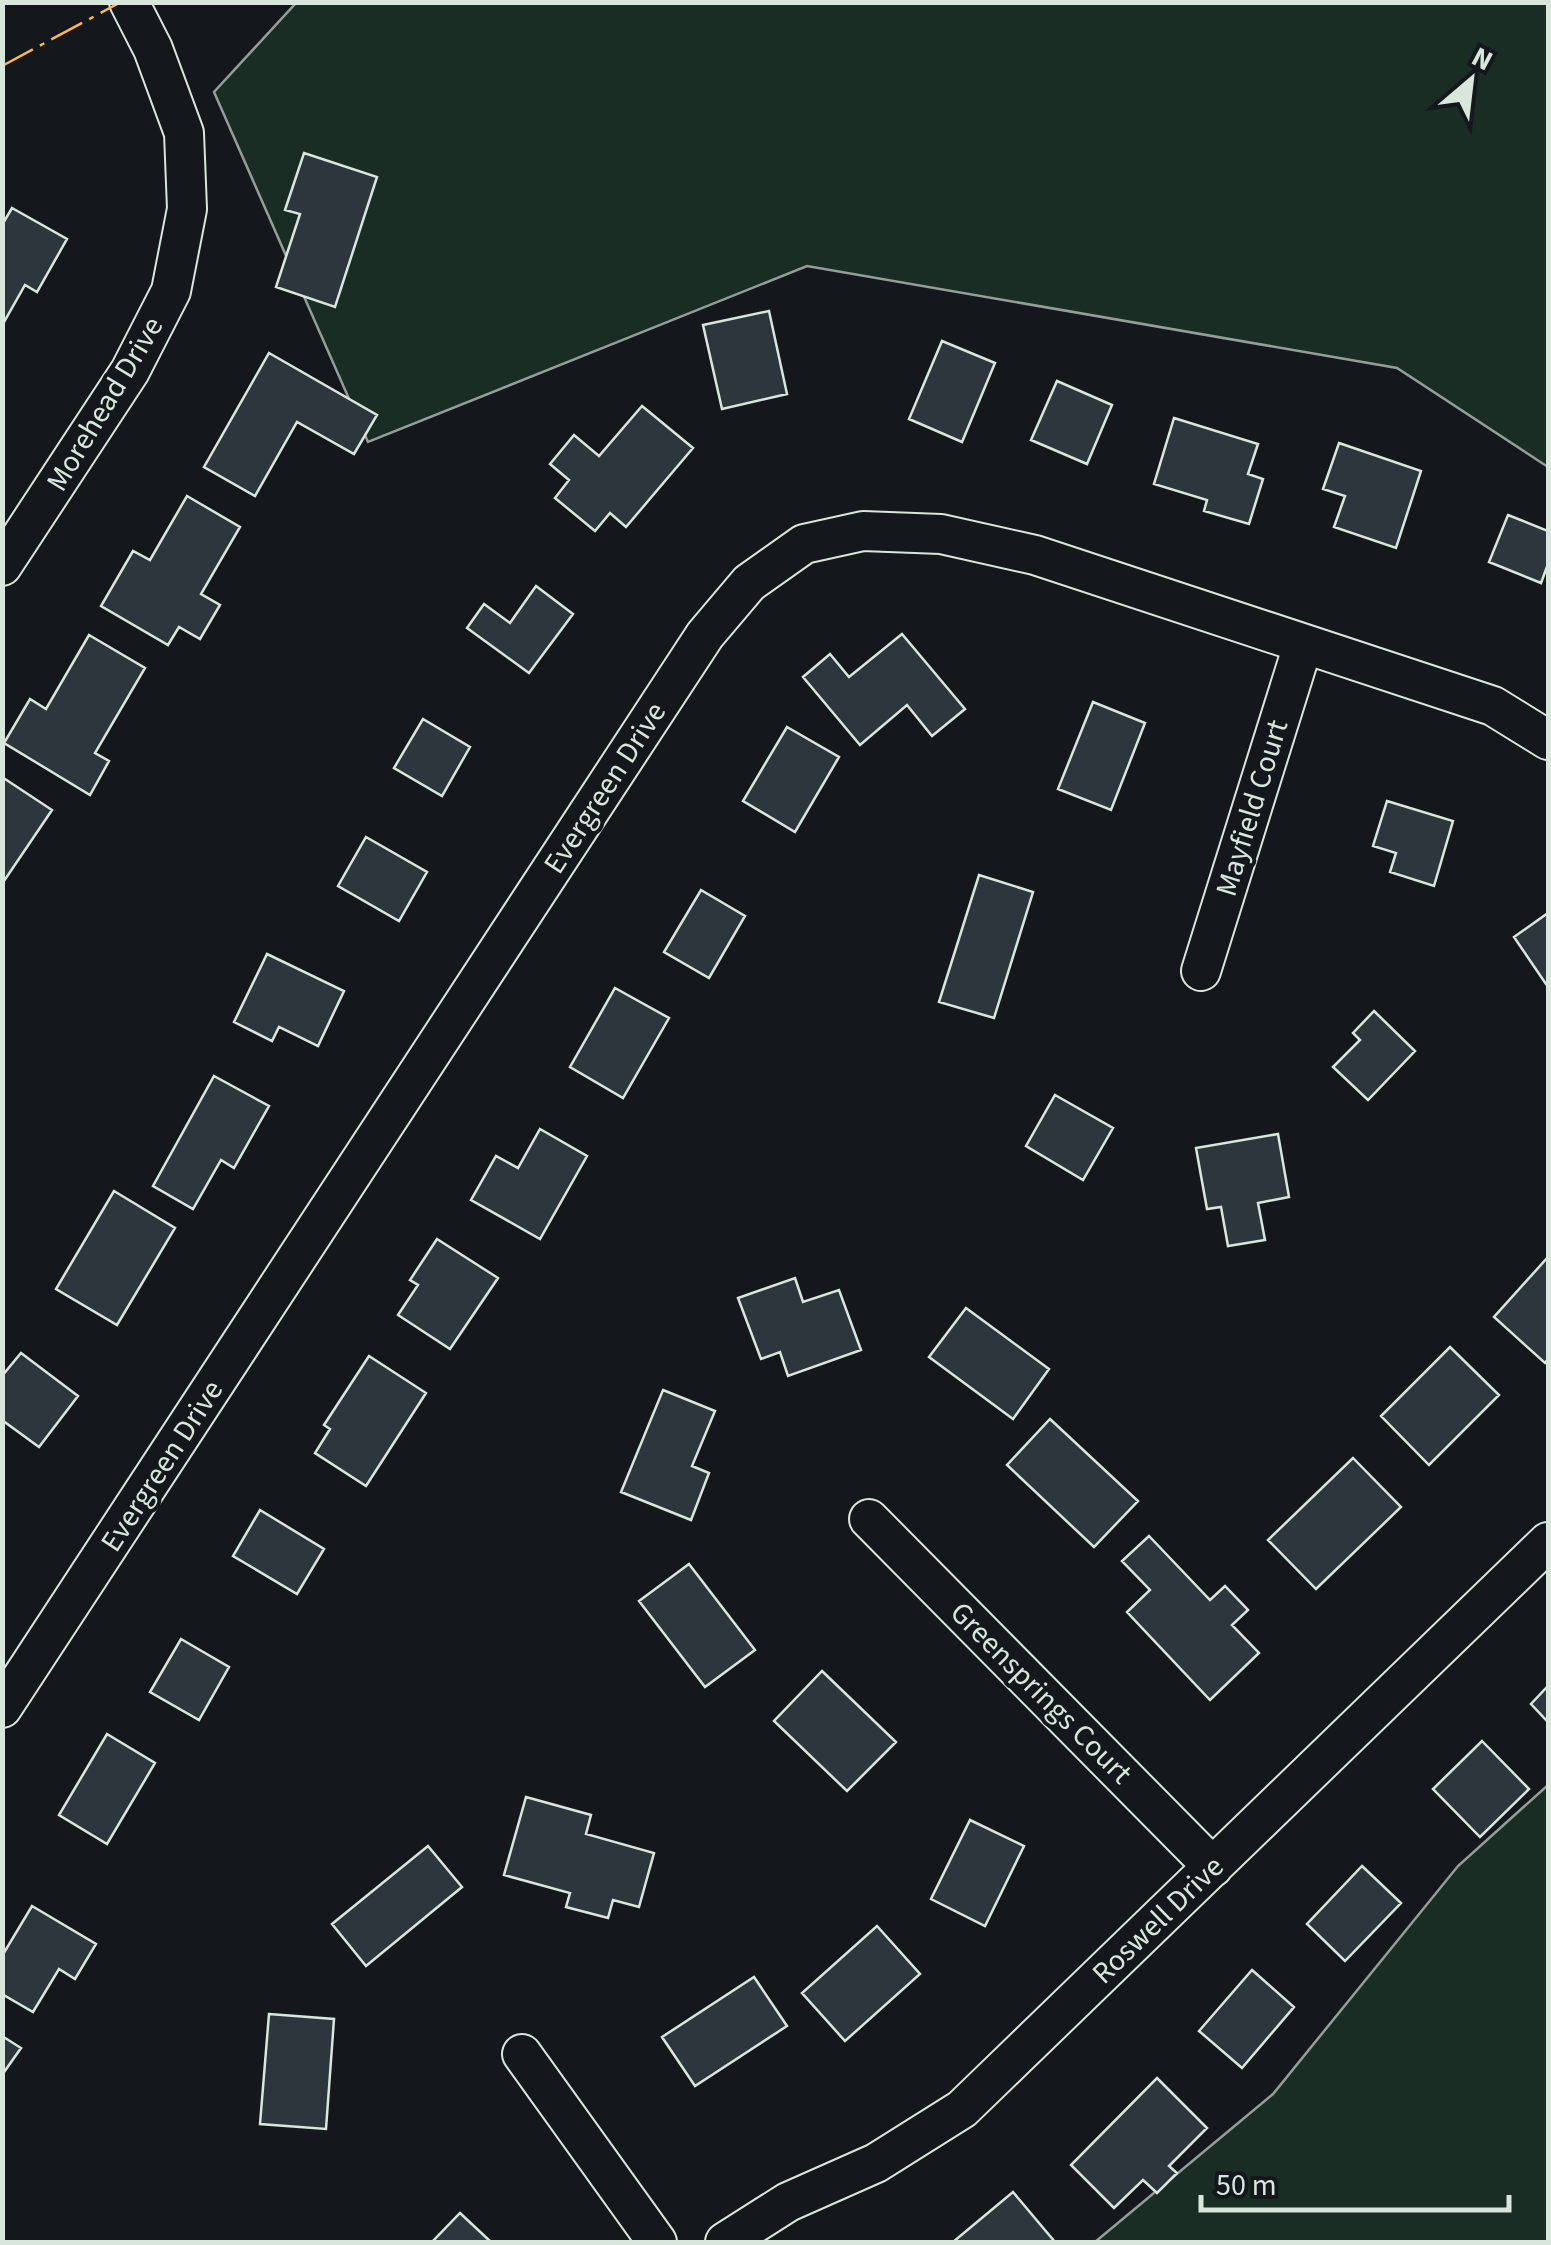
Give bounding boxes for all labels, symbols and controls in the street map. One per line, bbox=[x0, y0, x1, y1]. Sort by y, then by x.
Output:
north arrow bbox=[1421, 30, 1521, 130]
text: N bbox=[1465, 37, 1500, 81]
street label: Morehead Drive bbox=[36, 309, 174, 499]
street label: Evergreen Drive bbox=[533, 694, 677, 882]
street label: Mayfield Court bbox=[1205, 714, 1299, 902]
street label: Evergreen Drive bbox=[90, 1372, 234, 1560]
street label: Greensprings Court bbox=[940, 1592, 1142, 1794]
street label: Roswell Drive bbox=[1083, 1846, 1233, 1994]
scale bar bbox=[1201, 2150, 1508, 2212]
text: 50 m bbox=[1216, 2164, 1277, 2207]

